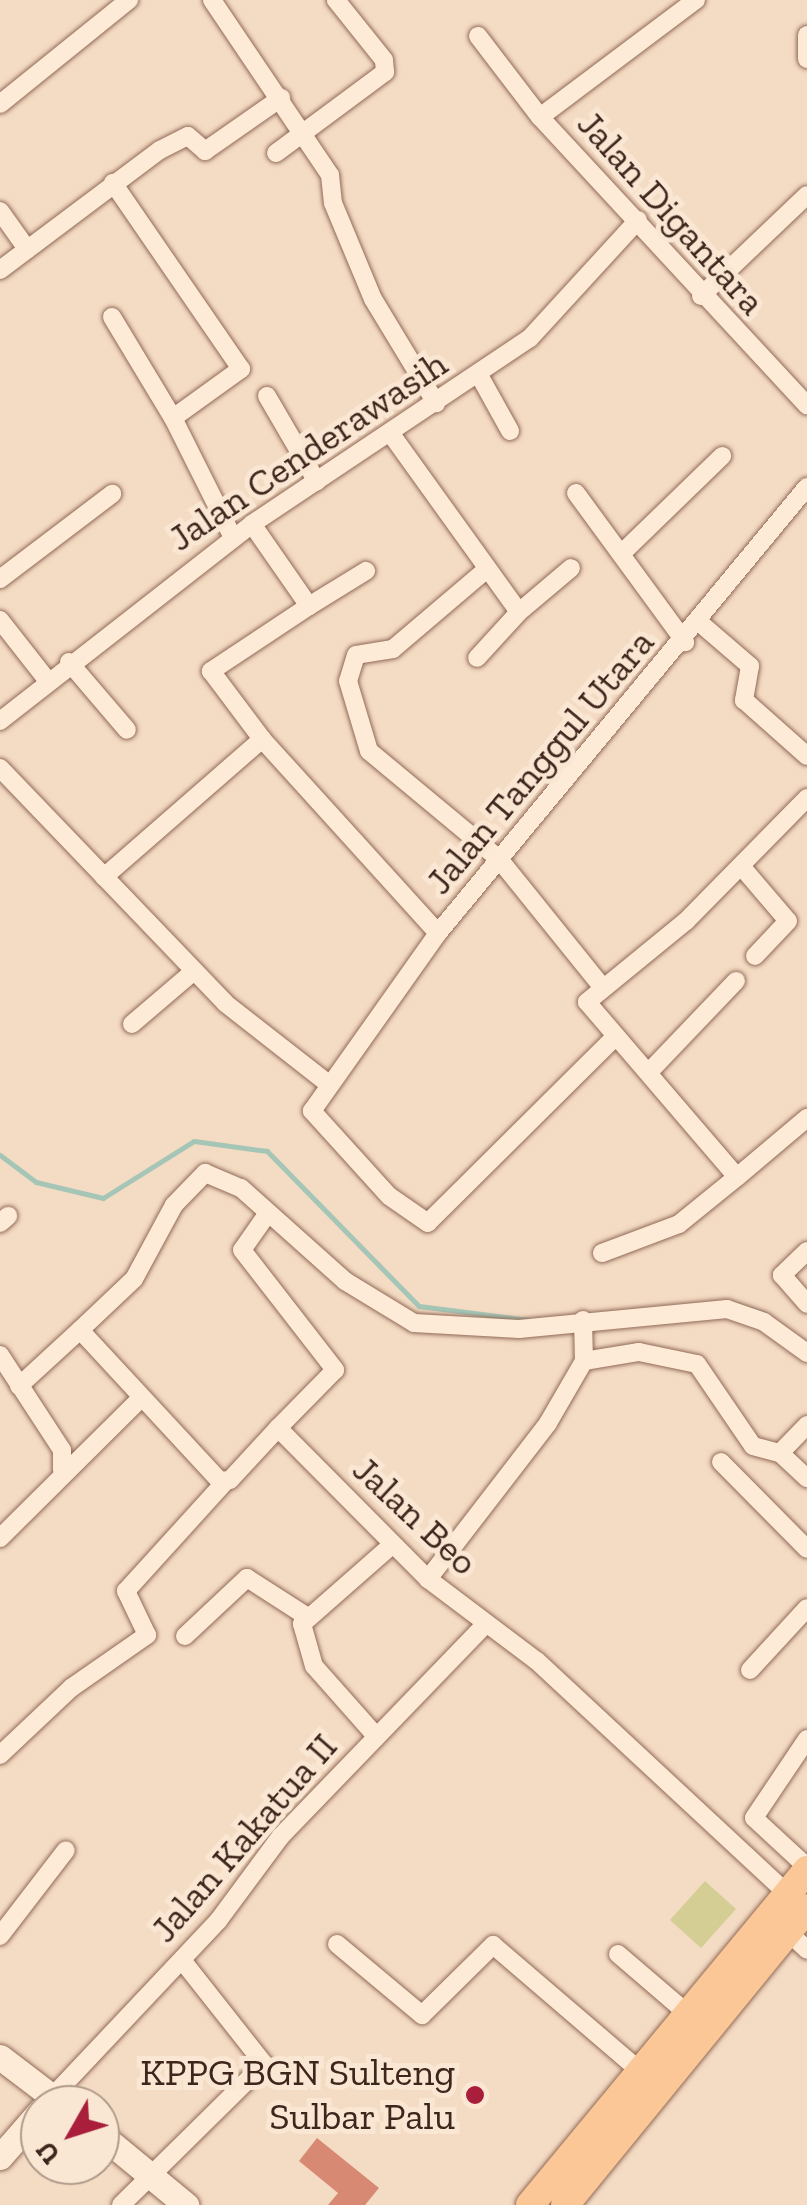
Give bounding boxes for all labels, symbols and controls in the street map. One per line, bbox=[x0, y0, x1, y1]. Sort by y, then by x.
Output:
street label: Jalan Digantara bbox=[568, 102, 774, 324]
street label: Jalan Cenderawasih bbox=[160, 341, 456, 561]
street label: Jalan Tanggul Utara bbox=[416, 620, 664, 904]
street label: Jalan Beo bbox=[343, 1447, 487, 1585]
street label: Jalan Kakatua II bbox=[141, 1724, 347, 1952]
place label: KPPG BGN Sulteng Sulbar Palu bbox=[140, 2050, 455, 2140]
marker: KPPG BGN Sulteng Sulbar Palu bbox=[464, 2084, 486, 2106]
north arrow bbox=[20, 2085, 120, 2185]
text: U bbox=[29, 2135, 67, 2171]

